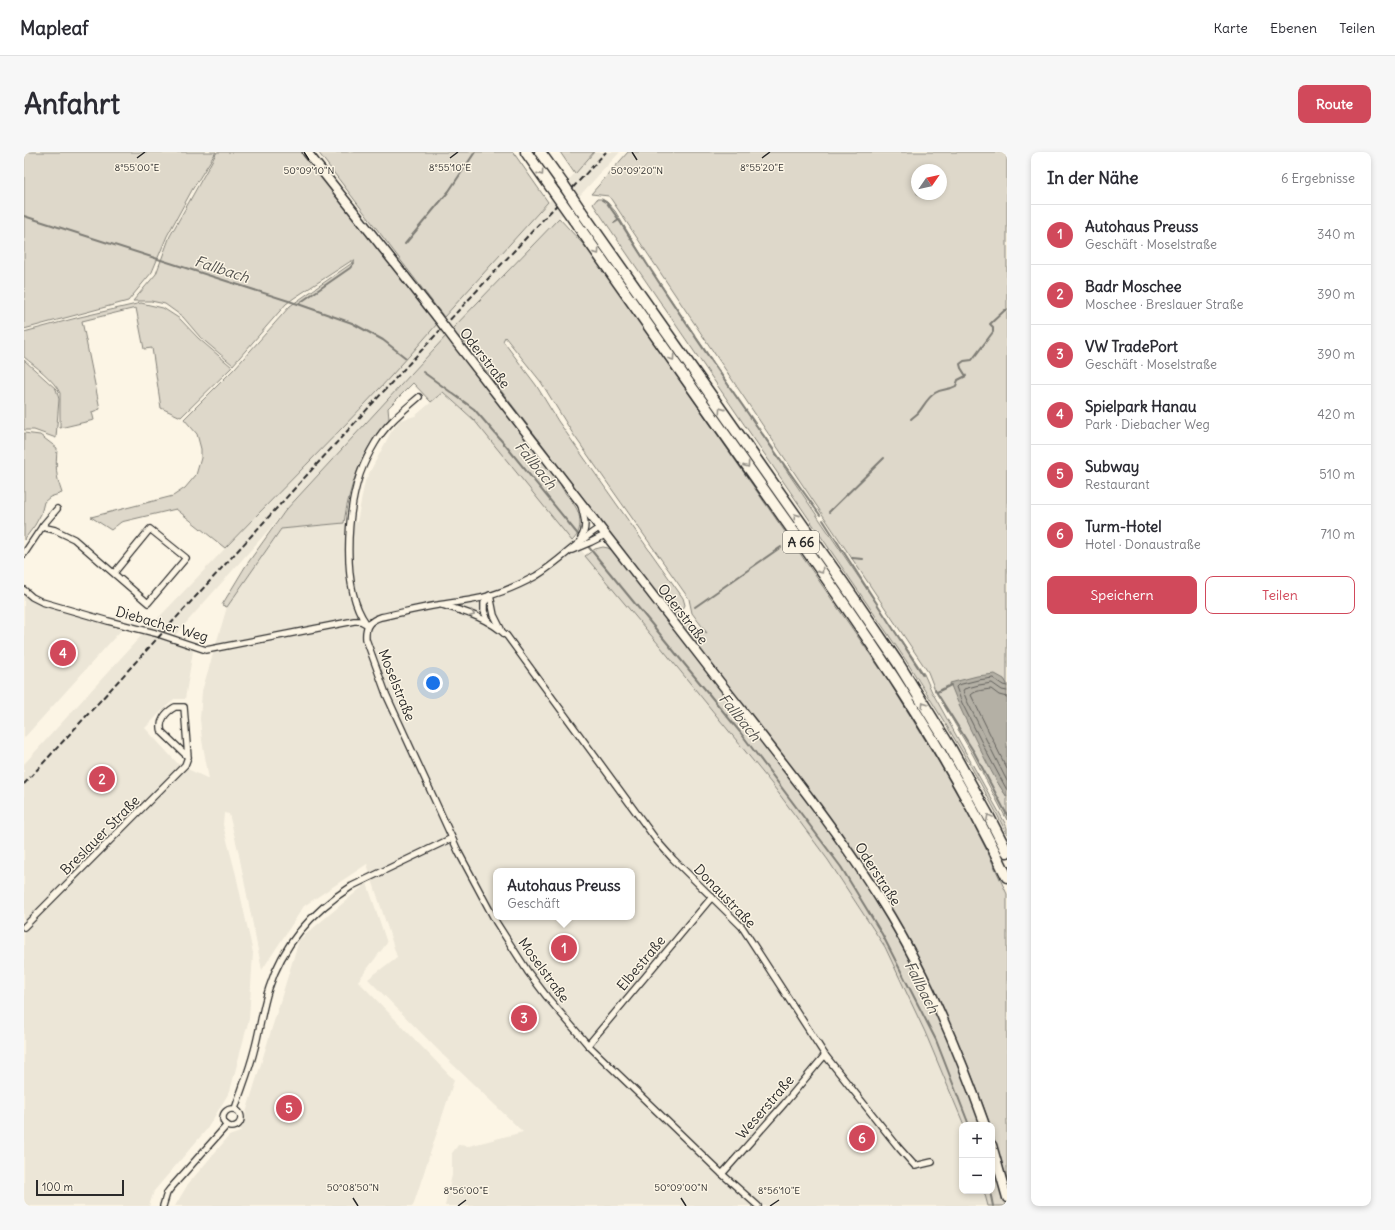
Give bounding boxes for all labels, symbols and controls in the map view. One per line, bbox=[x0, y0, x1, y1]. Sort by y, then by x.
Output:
text: Mapleaf bbox=[20, 16, 89, 40]
text: Karte bbox=[1214, 19, 1248, 37]
text: Ebenen bbox=[1270, 19, 1317, 37]
text: Teilen bbox=[1339, 19, 1375, 37]
button: Route bbox=[1298, 85, 1371, 123]
text: Anfahrt bbox=[24, 86, 120, 122]
text: 8°55'00"E bbox=[115, 161, 160, 174]
text: 8°55'10"E bbox=[429, 161, 471, 174]
text: 8°55'20"E bbox=[740, 161, 784, 174]
text: 50°09'10"N bbox=[284, 164, 334, 177]
text: 50°09'20"N bbox=[611, 164, 663, 177]
north arrow bbox=[911, 164, 947, 200]
text: In der Nähe bbox=[1047, 167, 1139, 189]
one-way arrow bbox=[536, 168, 543, 175]
text: 6 Ergebnisse bbox=[1281, 170, 1355, 187]
text: Autohaus Preuss bbox=[1085, 217, 1198, 236]
text: 1 bbox=[1057, 226, 1063, 243]
text: 340 m bbox=[1317, 226, 1355, 243]
text: Geschäft · Moselstraße bbox=[1085, 236, 1217, 253]
one-way arrow bbox=[592, 248, 600, 255]
water label: Fallbach bbox=[192, 251, 252, 287]
text: Badr Moschee bbox=[1085, 277, 1182, 296]
text: 2 bbox=[1056, 286, 1064, 303]
text: 390 m bbox=[1317, 286, 1355, 303]
text: Moschee · Breslauer Straße bbox=[1085, 296, 1243, 313]
street label: Oderstraße bbox=[456, 324, 514, 392]
text: VW TradePort bbox=[1085, 337, 1178, 356]
text: 3 bbox=[1056, 346, 1064, 363]
text: 390 m bbox=[1317, 346, 1355, 363]
one-way arrow bbox=[667, 354, 674, 361]
text: Geschäft · Moselstraße bbox=[1085, 356, 1217, 373]
text: Spielpark Hanau bbox=[1085, 397, 1196, 416]
text: 4 bbox=[1056, 406, 1064, 423]
text: 420 m bbox=[1317, 406, 1355, 423]
one-way arrow bbox=[718, 407, 726, 414]
text: Park · Diebacher Weg bbox=[1085, 416, 1210, 433]
water label: Fallbach bbox=[511, 437, 561, 493]
text: Subway bbox=[1085, 457, 1139, 476]
one-way arrow bbox=[742, 461, 750, 468]
text: 5 bbox=[1056, 466, 1064, 483]
text: 510 m bbox=[1319, 466, 1355, 483]
text: Restaurant bbox=[1085, 476, 1150, 493]
one-way arrow bbox=[794, 514, 801, 521]
text: Turm-Hotel bbox=[1085, 517, 1162, 536]
text: 6 bbox=[1056, 526, 1064, 543]
text: 710 m bbox=[1320, 526, 1355, 543]
road number: A 66 bbox=[783, 531, 819, 553]
text: Hotel · Donaustraße bbox=[1085, 536, 1201, 553]
one-way arrow bbox=[816, 567, 824, 574]
button: Speichern bbox=[1047, 576, 1197, 614]
button: Teilen bbox=[1205, 576, 1355, 614]
street label: Oderstraße bbox=[654, 580, 712, 648]
street label: Diebacher Weg bbox=[114, 602, 210, 646]
one-way arrow bbox=[469, 610, 476, 618]
pin: 4 bbox=[50, 638, 76, 668]
street label: Moselstraße bbox=[374, 646, 420, 724]
your location bbox=[423, 673, 443, 693]
water label: Fallbach bbox=[715, 689, 765, 745]
one-way arrow bbox=[922, 702, 929, 709]
pin: 2 bbox=[89, 764, 115, 794]
street label: Breslauer Straße bbox=[56, 791, 144, 879]
one-way arrow bbox=[986, 814, 994, 822]
street label: Oderstraße bbox=[851, 839, 905, 909]
street label: Donaustraße bbox=[690, 860, 760, 932]
popup bbox=[493, 868, 635, 920]
text: Autohaus Preuss bbox=[507, 876, 621, 895]
text: Geschäft bbox=[507, 895, 560, 912]
street label: Elbestraße bbox=[613, 932, 669, 994]
pin: 1 bbox=[551, 933, 577, 963]
street label: Moselstraße bbox=[514, 934, 574, 1006]
water label: Fallbach bbox=[901, 958, 943, 1017]
pin: 3 bbox=[511, 1003, 537, 1033]
street label: Weserstraße bbox=[732, 1071, 798, 1143]
pin: 5 bbox=[276, 1093, 302, 1123]
map controls bbox=[959, 1122, 995, 1194]
button: + bbox=[959, 1122, 995, 1158]
pin: 6 bbox=[849, 1123, 875, 1153]
button: − bbox=[959, 1158, 995, 1194]
scale bar bbox=[36, 1178, 124, 1197]
text: 100 m bbox=[42, 1180, 73, 1194]
text: 50°08'50"N bbox=[327, 1181, 379, 1194]
text: 50°09'00"N bbox=[654, 1181, 708, 1194]
text: 8°56'00"E bbox=[444, 1184, 489, 1197]
text: 8°56'10"E bbox=[758, 1184, 800, 1197]

